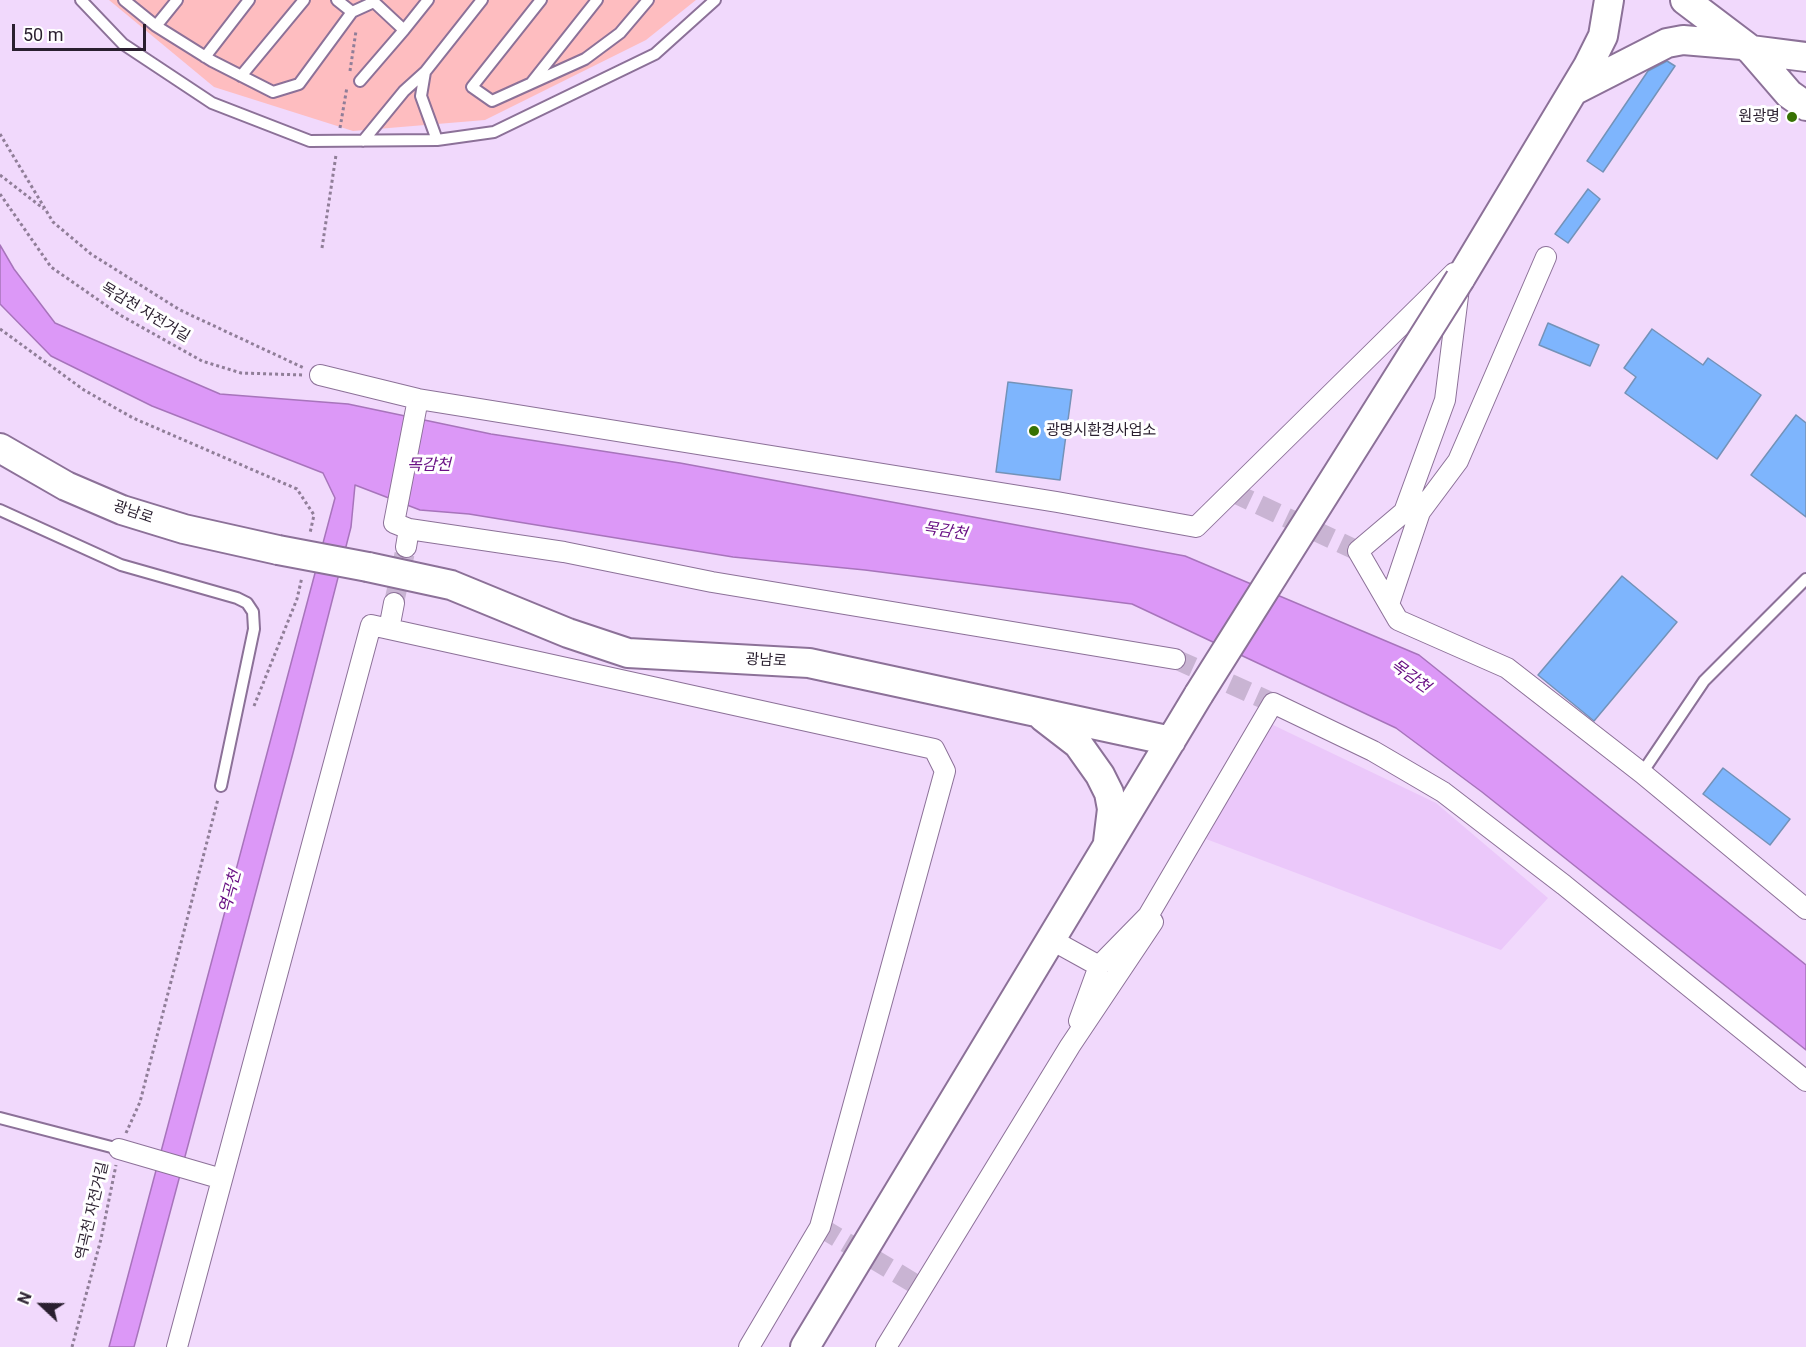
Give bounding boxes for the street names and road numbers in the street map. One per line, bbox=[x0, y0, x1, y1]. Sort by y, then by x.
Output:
street label: 목감천 자전거길 bbox=[97, 279, 193, 347]
street label: 광남로 bbox=[110, 498, 156, 528]
street label: 광남로 bbox=[745, 651, 787, 671]
street label: 역곡천 자전거길 bbox=[73, 1160, 113, 1262]

